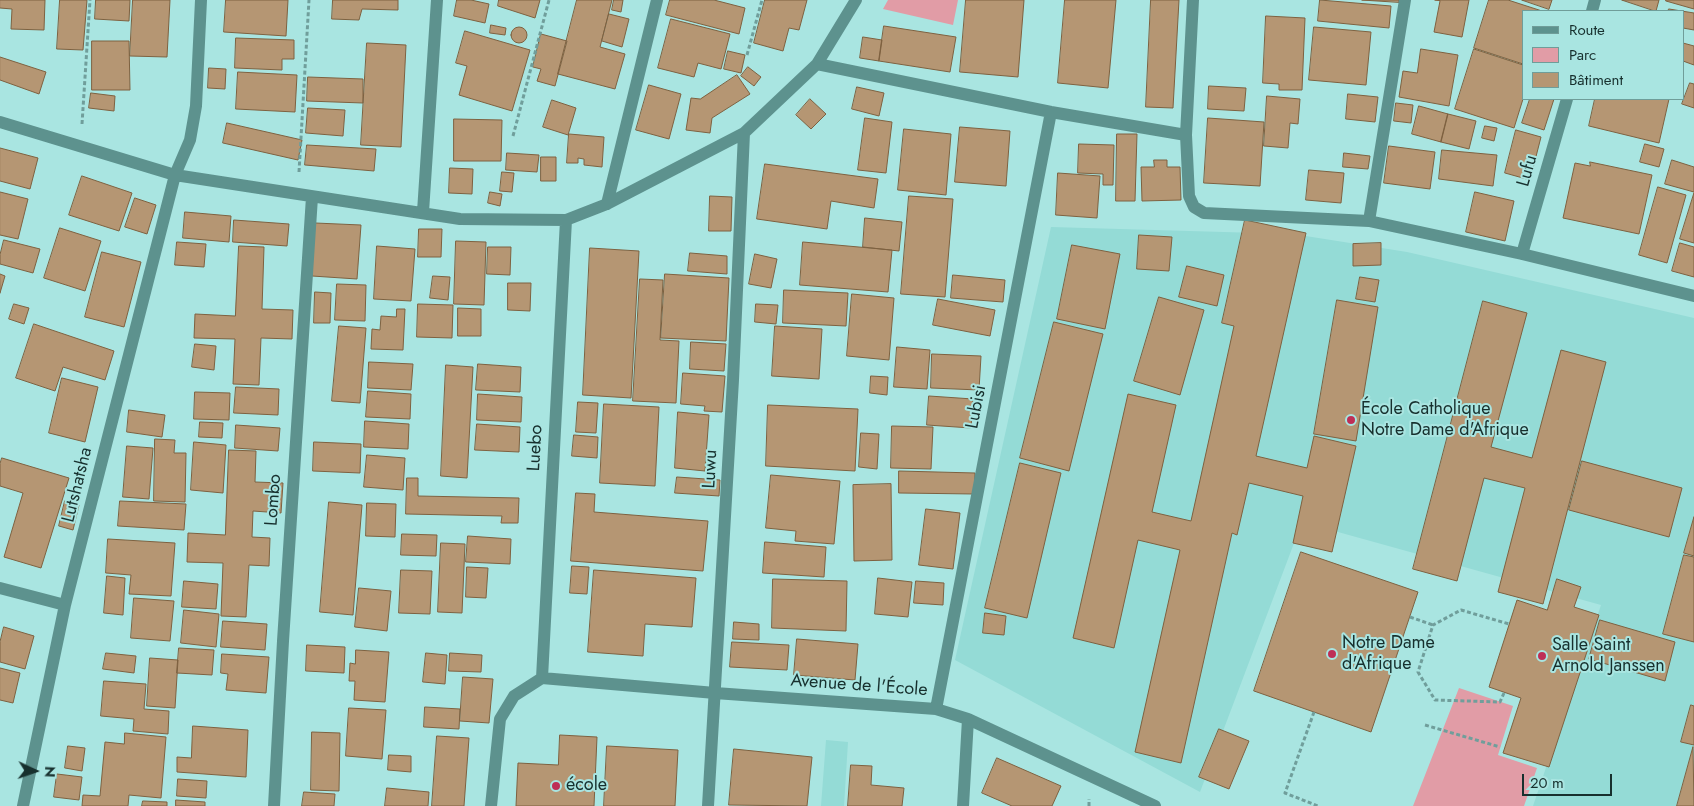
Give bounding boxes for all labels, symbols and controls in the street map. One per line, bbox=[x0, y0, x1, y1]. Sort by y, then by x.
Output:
legend bbox=[1522, 10, 1684, 100]
text: Route bbox=[1569, 19, 1605, 41]
text: Parc bbox=[1569, 44, 1596, 66]
text: Bâtiment bbox=[1569, 69, 1623, 91]
street label: Lufu bbox=[1513, 153, 1543, 189]
street label: Lubisi bbox=[962, 383, 992, 431]
place label: École Catholique Notre Dame d'Afrique bbox=[1361, 399, 1529, 442]
marker: École Catholique Notre Dame d'Afrique bbox=[1345, 414, 1357, 426]
street label: Luebo bbox=[524, 424, 548, 472]
street label: Lutshatsha bbox=[58, 445, 98, 525]
street label: Luwu bbox=[699, 449, 723, 489]
street label: Lombo bbox=[261, 473, 287, 527]
place label: Notre Dame d'Afrique bbox=[1342, 633, 1435, 676]
place label: Salle Saint Arnold Janssen bbox=[1552, 635, 1665, 678]
marker: Notre Dame d'Afrique bbox=[1326, 648, 1338, 660]
marker: Salle Saint Arnold Janssen bbox=[1536, 650, 1548, 662]
street label: Avenue de l'École bbox=[790, 670, 928, 702]
north arrow bbox=[10, 746, 60, 796]
scale bar bbox=[1524, 764, 1614, 796]
text: N bbox=[40, 766, 60, 778]
text: 20 m bbox=[1530, 772, 1564, 794]
place label: école bbox=[566, 775, 607, 797]
marker: école bbox=[550, 780, 562, 792]

